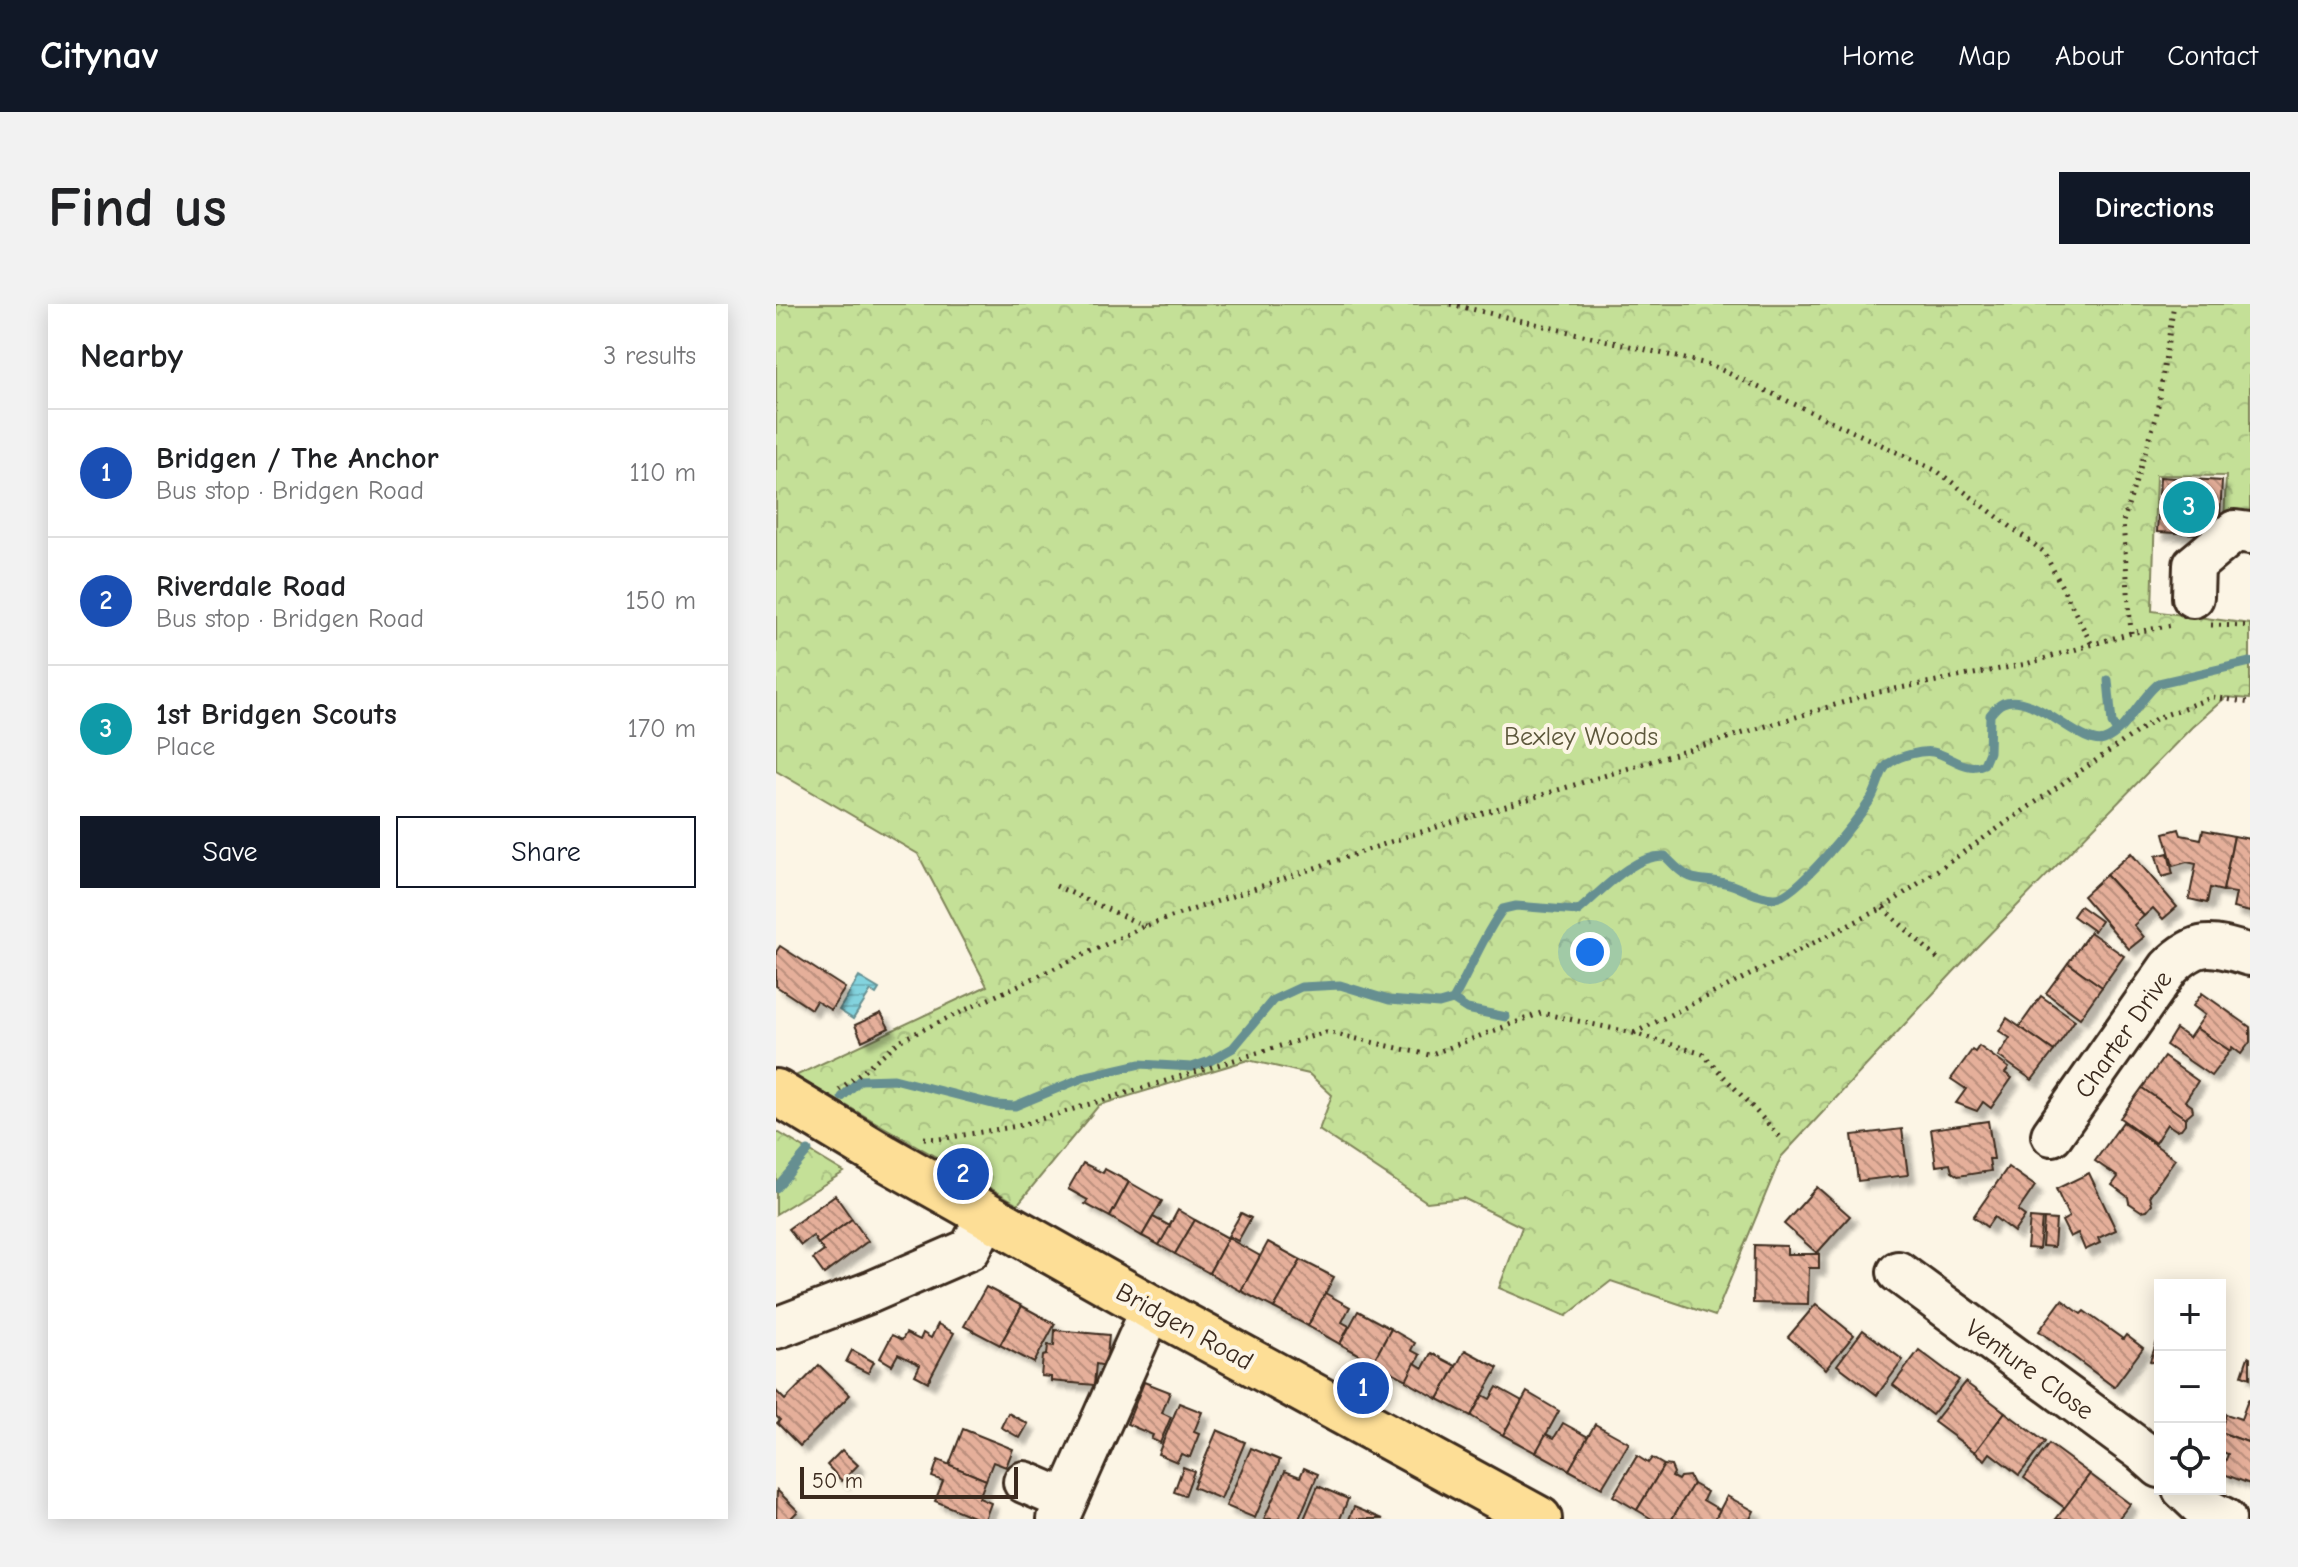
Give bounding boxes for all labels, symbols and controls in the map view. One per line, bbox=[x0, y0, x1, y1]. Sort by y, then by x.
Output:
text: Citynav bbox=[40, 34, 158, 78]
text: Home bbox=[1842, 40, 1914, 72]
text: Map bbox=[1958, 40, 2011, 72]
text: About bbox=[2055, 40, 2123, 72]
text: Contact bbox=[2167, 40, 2258, 72]
button: Directions bbox=[2059, 172, 2250, 244]
text: Find us bbox=[48, 176, 227, 240]
text: Nearby bbox=[80, 336, 183, 376]
text: 3 results bbox=[603, 341, 696, 371]
text: Bridgen / The Anchor bbox=[156, 441, 439, 476]
text: 1 bbox=[101, 458, 111, 488]
text: 110 m bbox=[629, 458, 696, 488]
text: Bus stop · Bridgen Road bbox=[156, 476, 424, 506]
pin: 3 bbox=[2163, 477, 2215, 537]
text: Riverdale Road bbox=[156, 569, 346, 604]
text: 2 bbox=[100, 586, 112, 616]
text: 150 m bbox=[626, 586, 696, 616]
text: Bus stop · Bridgen Road bbox=[156, 604, 424, 634]
text: 1st Bridgen Scouts bbox=[156, 697, 397, 732]
text: 3 bbox=[100, 714, 112, 744]
text: 170 m bbox=[627, 714, 696, 744]
park label: Bexley Woods bbox=[1504, 722, 1658, 752]
text: Place bbox=[156, 732, 215, 762]
button: Save bbox=[80, 816, 380, 888]
button: Share bbox=[396, 816, 696, 888]
your location bbox=[1570, 932, 1610, 972]
street label: Charter Drive bbox=[2069, 965, 2179, 1104]
pin: 2 bbox=[937, 1144, 989, 1204]
street label: Bridgen Road bbox=[1111, 1277, 1258, 1377]
map controls bbox=[2154, 1279, 2226, 1495]
button: + bbox=[2154, 1279, 2226, 1351]
street label: Venture Close bbox=[1959, 1313, 2099, 1426]
button: − bbox=[2154, 1351, 2226, 1423]
pin: 1 bbox=[1337, 1358, 1389, 1418]
button: locate bbox=[2154, 1423, 2226, 1495]
scale bar bbox=[800, 1463, 1018, 1499]
text: 50 m bbox=[812, 1468, 863, 1494]

